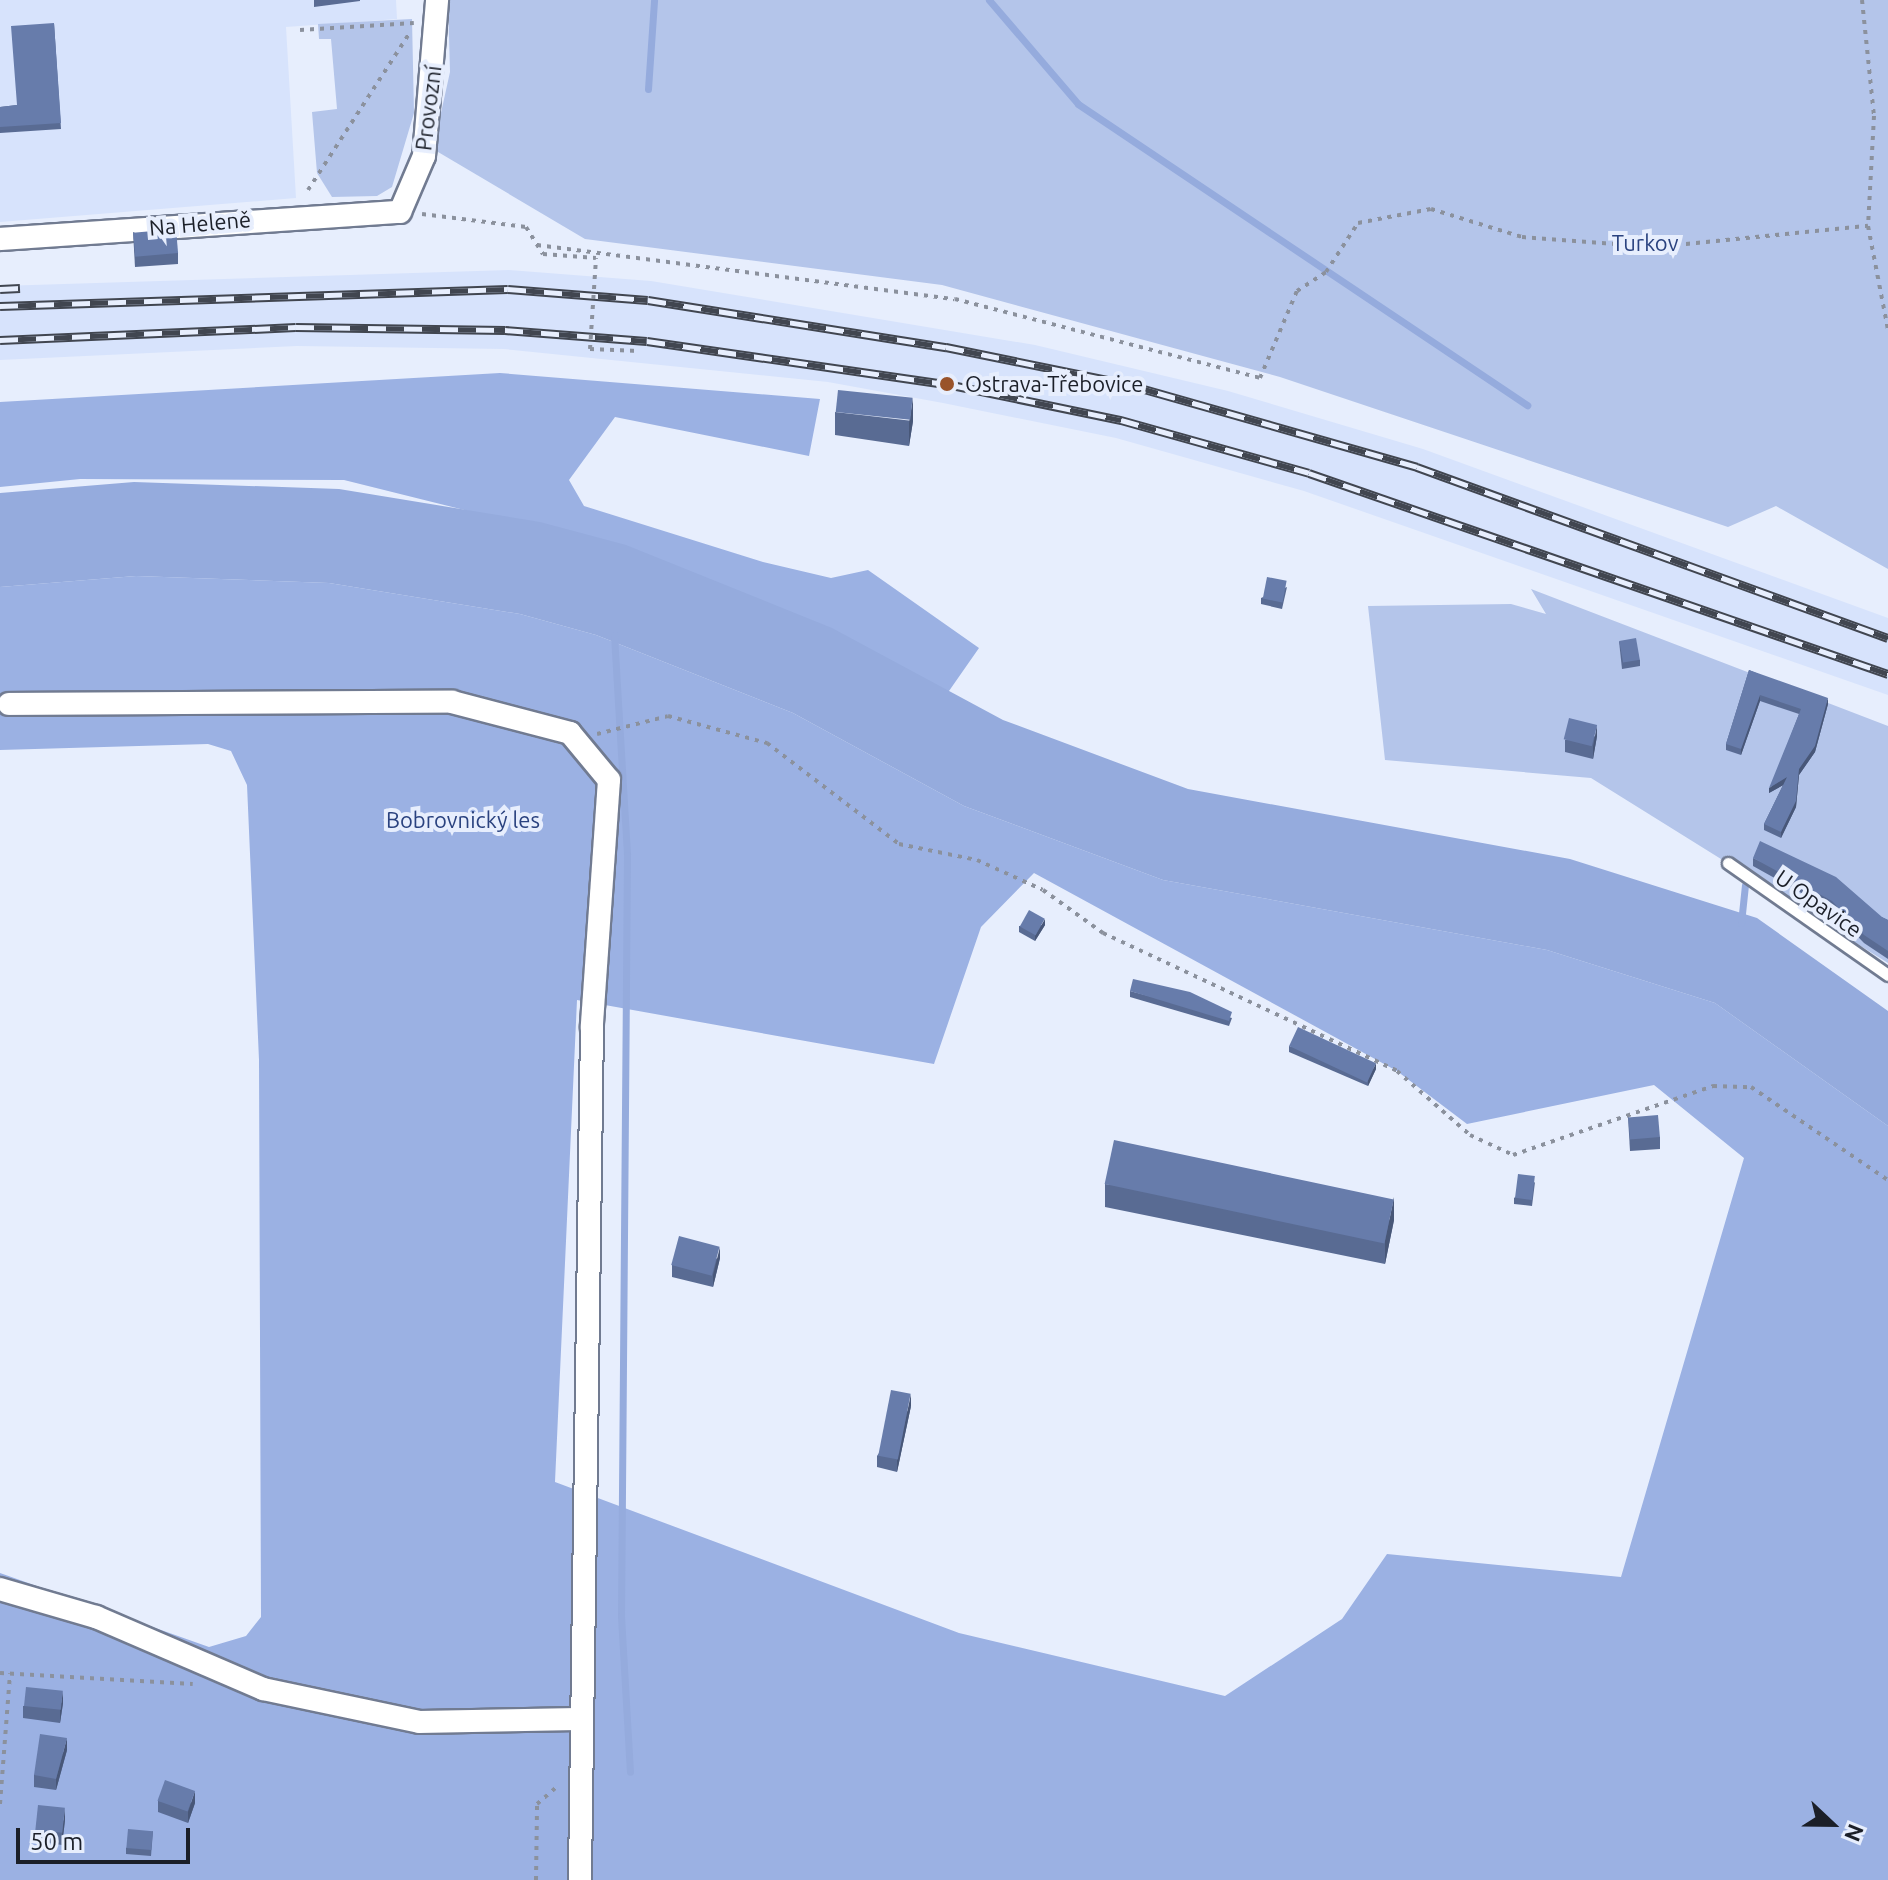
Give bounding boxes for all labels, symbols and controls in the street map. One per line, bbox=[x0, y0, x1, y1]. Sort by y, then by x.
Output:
street label: Provozní bbox=[410, 64, 446, 152]
street label: Na Heleně bbox=[148, 205, 252, 241]
park label: Turkov bbox=[1612, 230, 1678, 256]
place label: Ostrava-Třebovice bbox=[965, 371, 1143, 397]
marker: Ostrava-Třebovice bbox=[936, 373, 958, 395]
park label: Bobrovnický les bbox=[386, 807, 540, 833]
street label: U Opavice bbox=[1771, 864, 1867, 942]
north arrow bbox=[1792, 1784, 1872, 1864]
scale bar bbox=[20, 1812, 194, 1862]
text: N bbox=[1840, 1821, 1869, 1845]
text: 50 m bbox=[30, 1828, 83, 1855]

